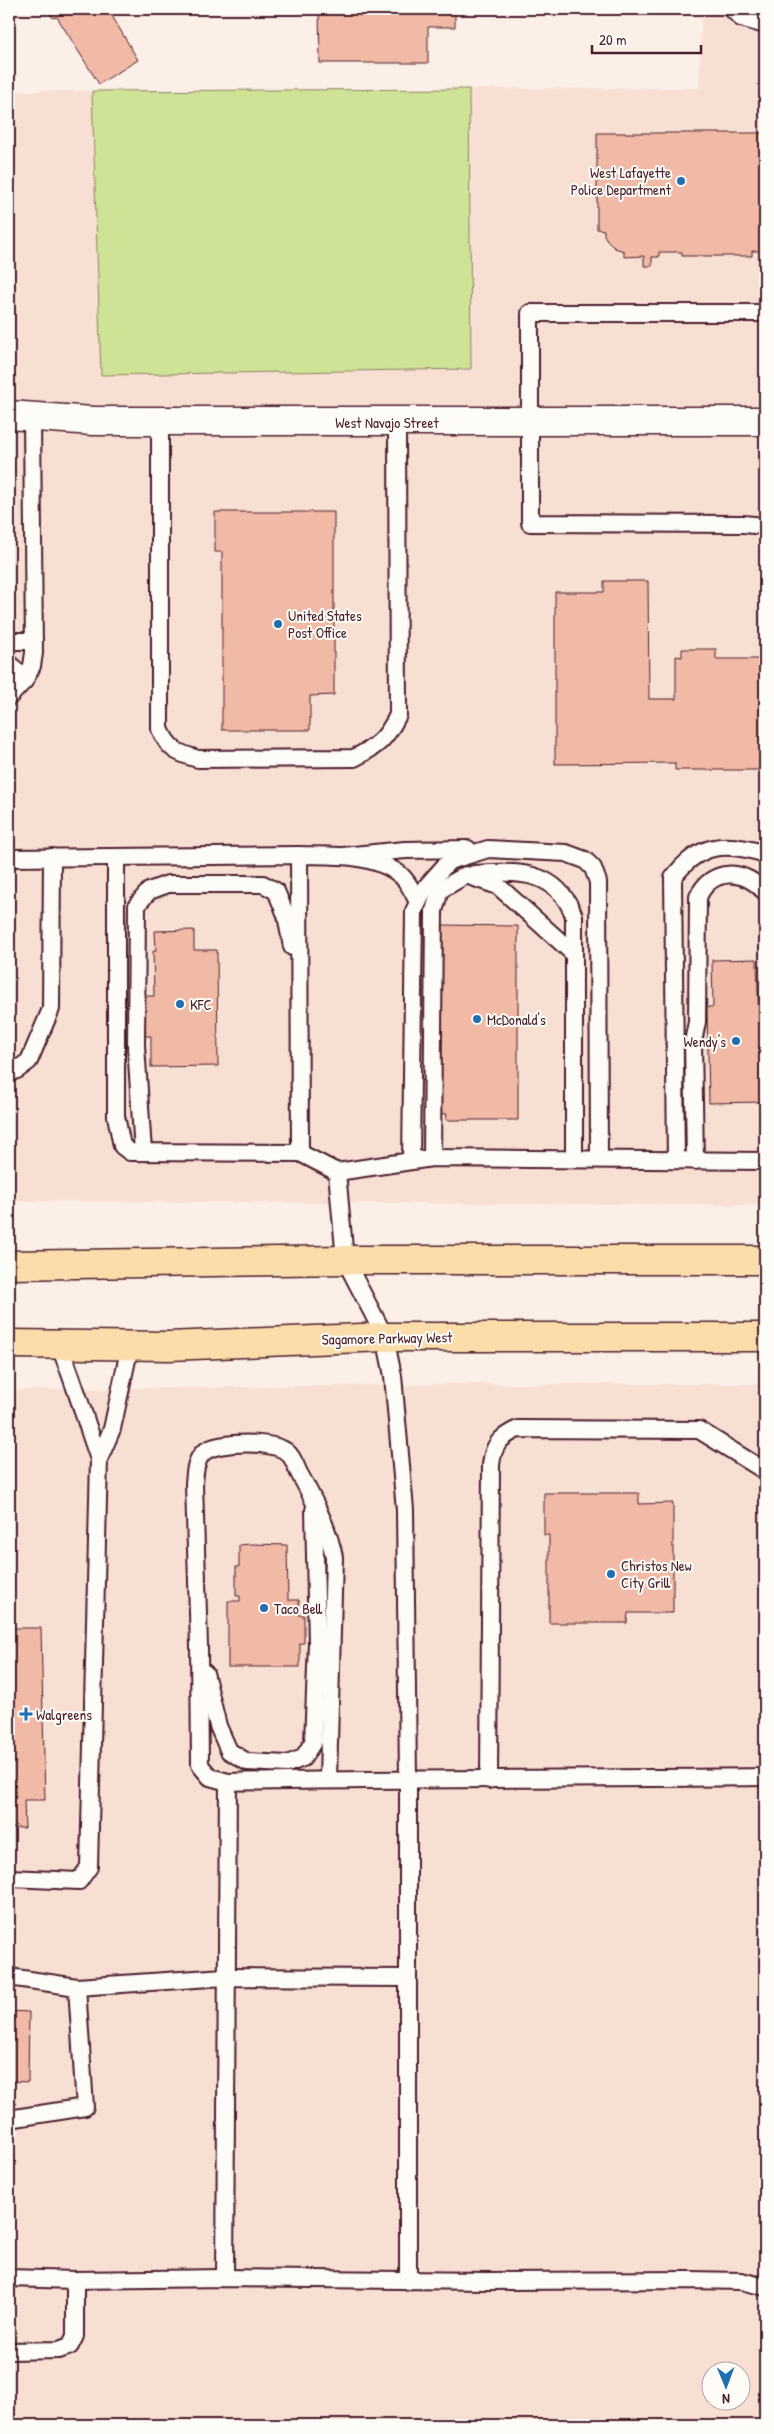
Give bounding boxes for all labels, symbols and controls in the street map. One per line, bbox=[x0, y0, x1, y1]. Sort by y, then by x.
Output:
scale bar bbox=[592, 22, 700, 54]
text: 20 m bbox=[599, 29, 626, 50]
place label: West Lafayette Police Department bbox=[571, 162, 672, 200]
marker: West Lafayette Police Department bbox=[675, 175, 687, 187]
street label: West Navajo Street bbox=[335, 412, 439, 433]
place label: United States Post Office bbox=[288, 605, 362, 643]
marker: United States Post Office bbox=[272, 618, 284, 630]
place label: KFC bbox=[190, 994, 212, 1015]
marker: KFC bbox=[174, 998, 186, 1010]
place label: McDonald's bbox=[487, 1009, 546, 1030]
marker: McDonald's bbox=[471, 1013, 483, 1025]
place label: Wendy's bbox=[684, 1031, 726, 1052]
marker: Wendy's bbox=[730, 1035, 742, 1047]
street label: Sagamore Parkway West bbox=[322, 1326, 453, 1350]
place label: Christos New City Grill bbox=[621, 1555, 692, 1593]
marker: Christos New City Grill bbox=[605, 1568, 617, 1580]
place label: Taco Bell bbox=[274, 1598, 323, 1619]
marker: Taco Bell bbox=[258, 1602, 270, 1614]
place label: Walgreens bbox=[36, 1704, 92, 1725]
marker: Walgreens bbox=[20, 1708, 32, 1720]
north arrow bbox=[702, 2362, 752, 2412]
text: N bbox=[722, 2390, 730, 2409]

